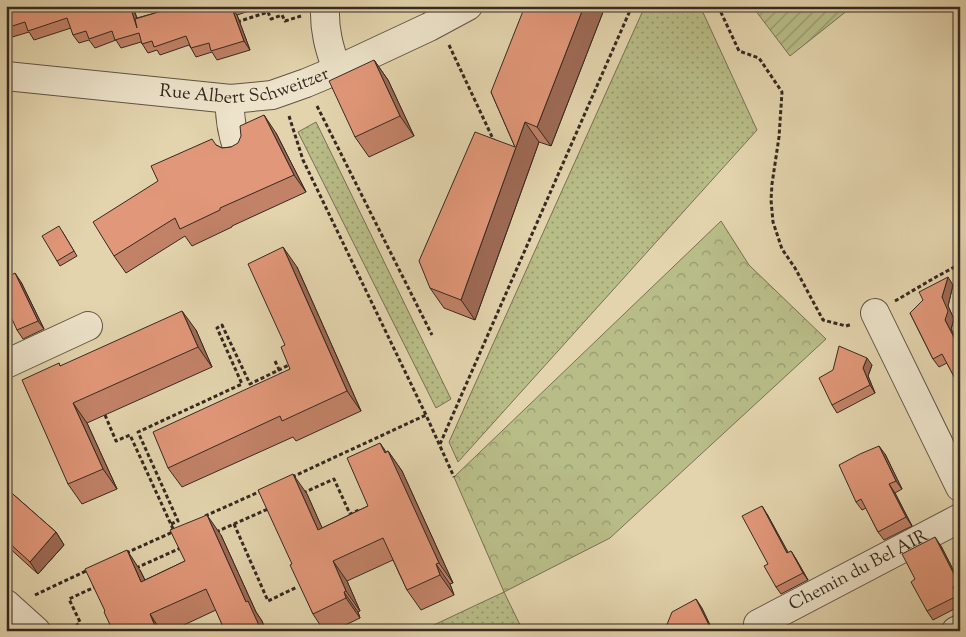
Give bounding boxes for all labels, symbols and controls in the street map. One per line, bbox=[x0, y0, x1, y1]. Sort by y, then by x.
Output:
street label: Rue Albert Schweitzer bbox=[158, 62, 334, 112]
street label: Chemin du Bel AIR bbox=[785, 524, 933, 618]

